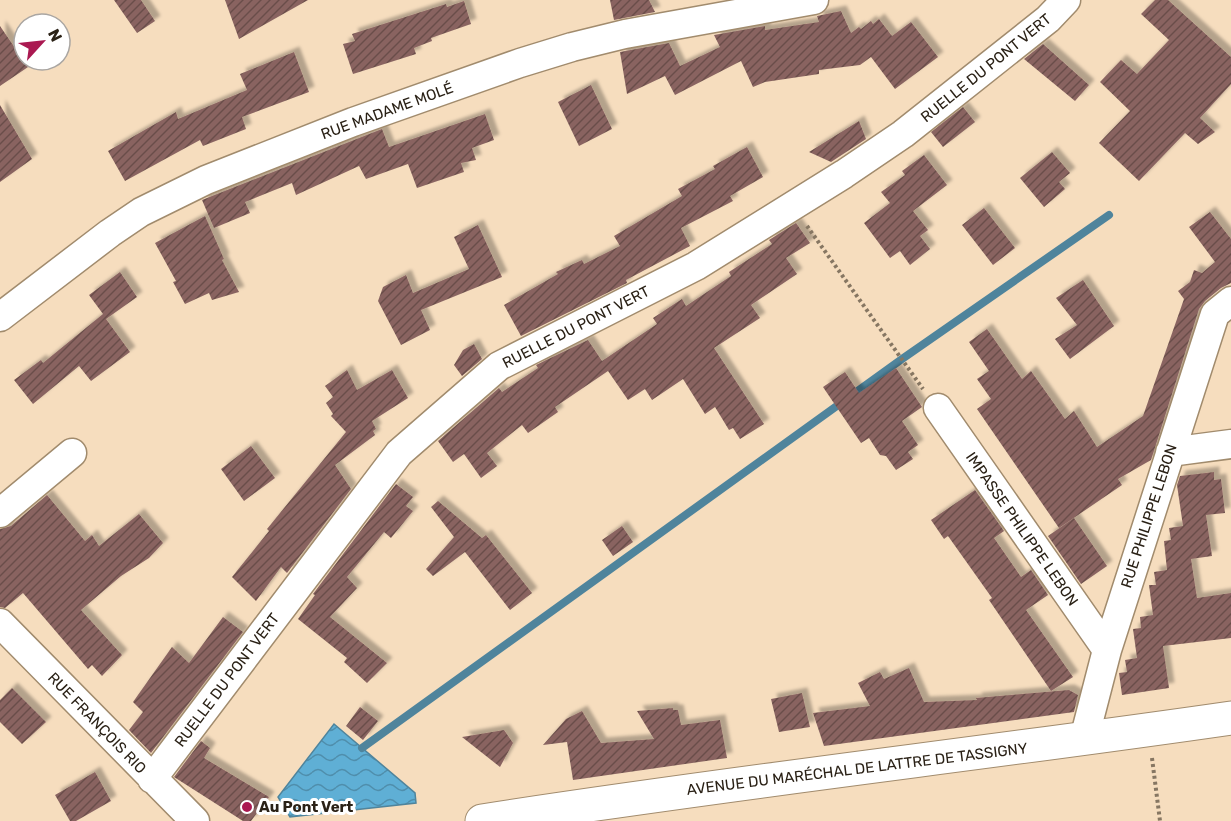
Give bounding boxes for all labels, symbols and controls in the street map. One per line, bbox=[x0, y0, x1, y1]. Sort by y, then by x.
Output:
street label: RUELLE DU PONT VERT bbox=[917, 10, 1055, 126]
north arrow bbox=[12, 12, 72, 72]
text: N bbox=[44, 26, 66, 45]
street label: RUE MADAME MOLÉ bbox=[318, 79, 456, 143]
street label: RUELLE DU PONT VERT bbox=[499, 282, 653, 372]
street label: RUE PHILIPPE LEBON bbox=[1117, 442, 1181, 590]
street label: IMPASSE PHILIPPE LEBON bbox=[962, 449, 1082, 609]
street label: RUELLE DU PONT VERT bbox=[171, 609, 283, 750]
street label: RUE FRANÇOIS RIO bbox=[44, 669, 150, 777]
street label: AVENUE DU MARÉCHAL DE LATTRE DE TASSIGNY bbox=[685, 739, 1029, 799]
place label: Au Pont Vert bbox=[259, 798, 353, 816]
marker: Au Pont Vert bbox=[240, 800, 254, 814]

